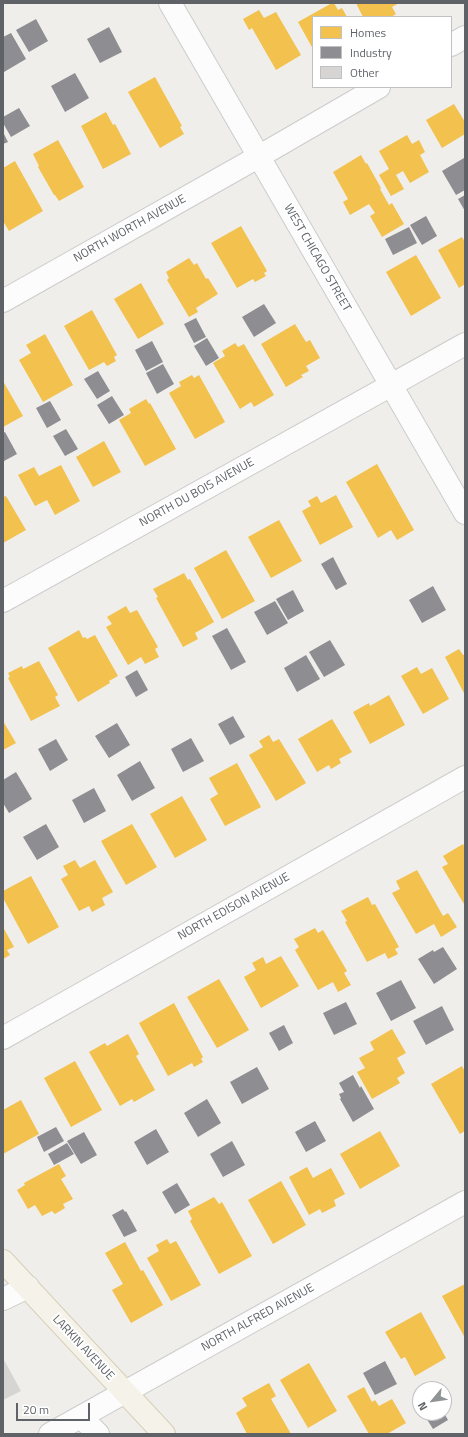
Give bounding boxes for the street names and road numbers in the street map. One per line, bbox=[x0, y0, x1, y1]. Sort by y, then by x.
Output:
street label: NORTH WORTH AVENUE bbox=[71, 192, 189, 266]
street label: WEST CHICAGO STREET bbox=[280, 202, 354, 314]
street label: NORTH DU BOIS AVENUE bbox=[137, 455, 257, 531]
street label: NORTH EDISON AVENUE bbox=[176, 870, 292, 944]
street label: NORTH ALFRED AVENUE bbox=[199, 1281, 317, 1355]
street label: LARKIN AVENUE bbox=[49, 1312, 117, 1384]

